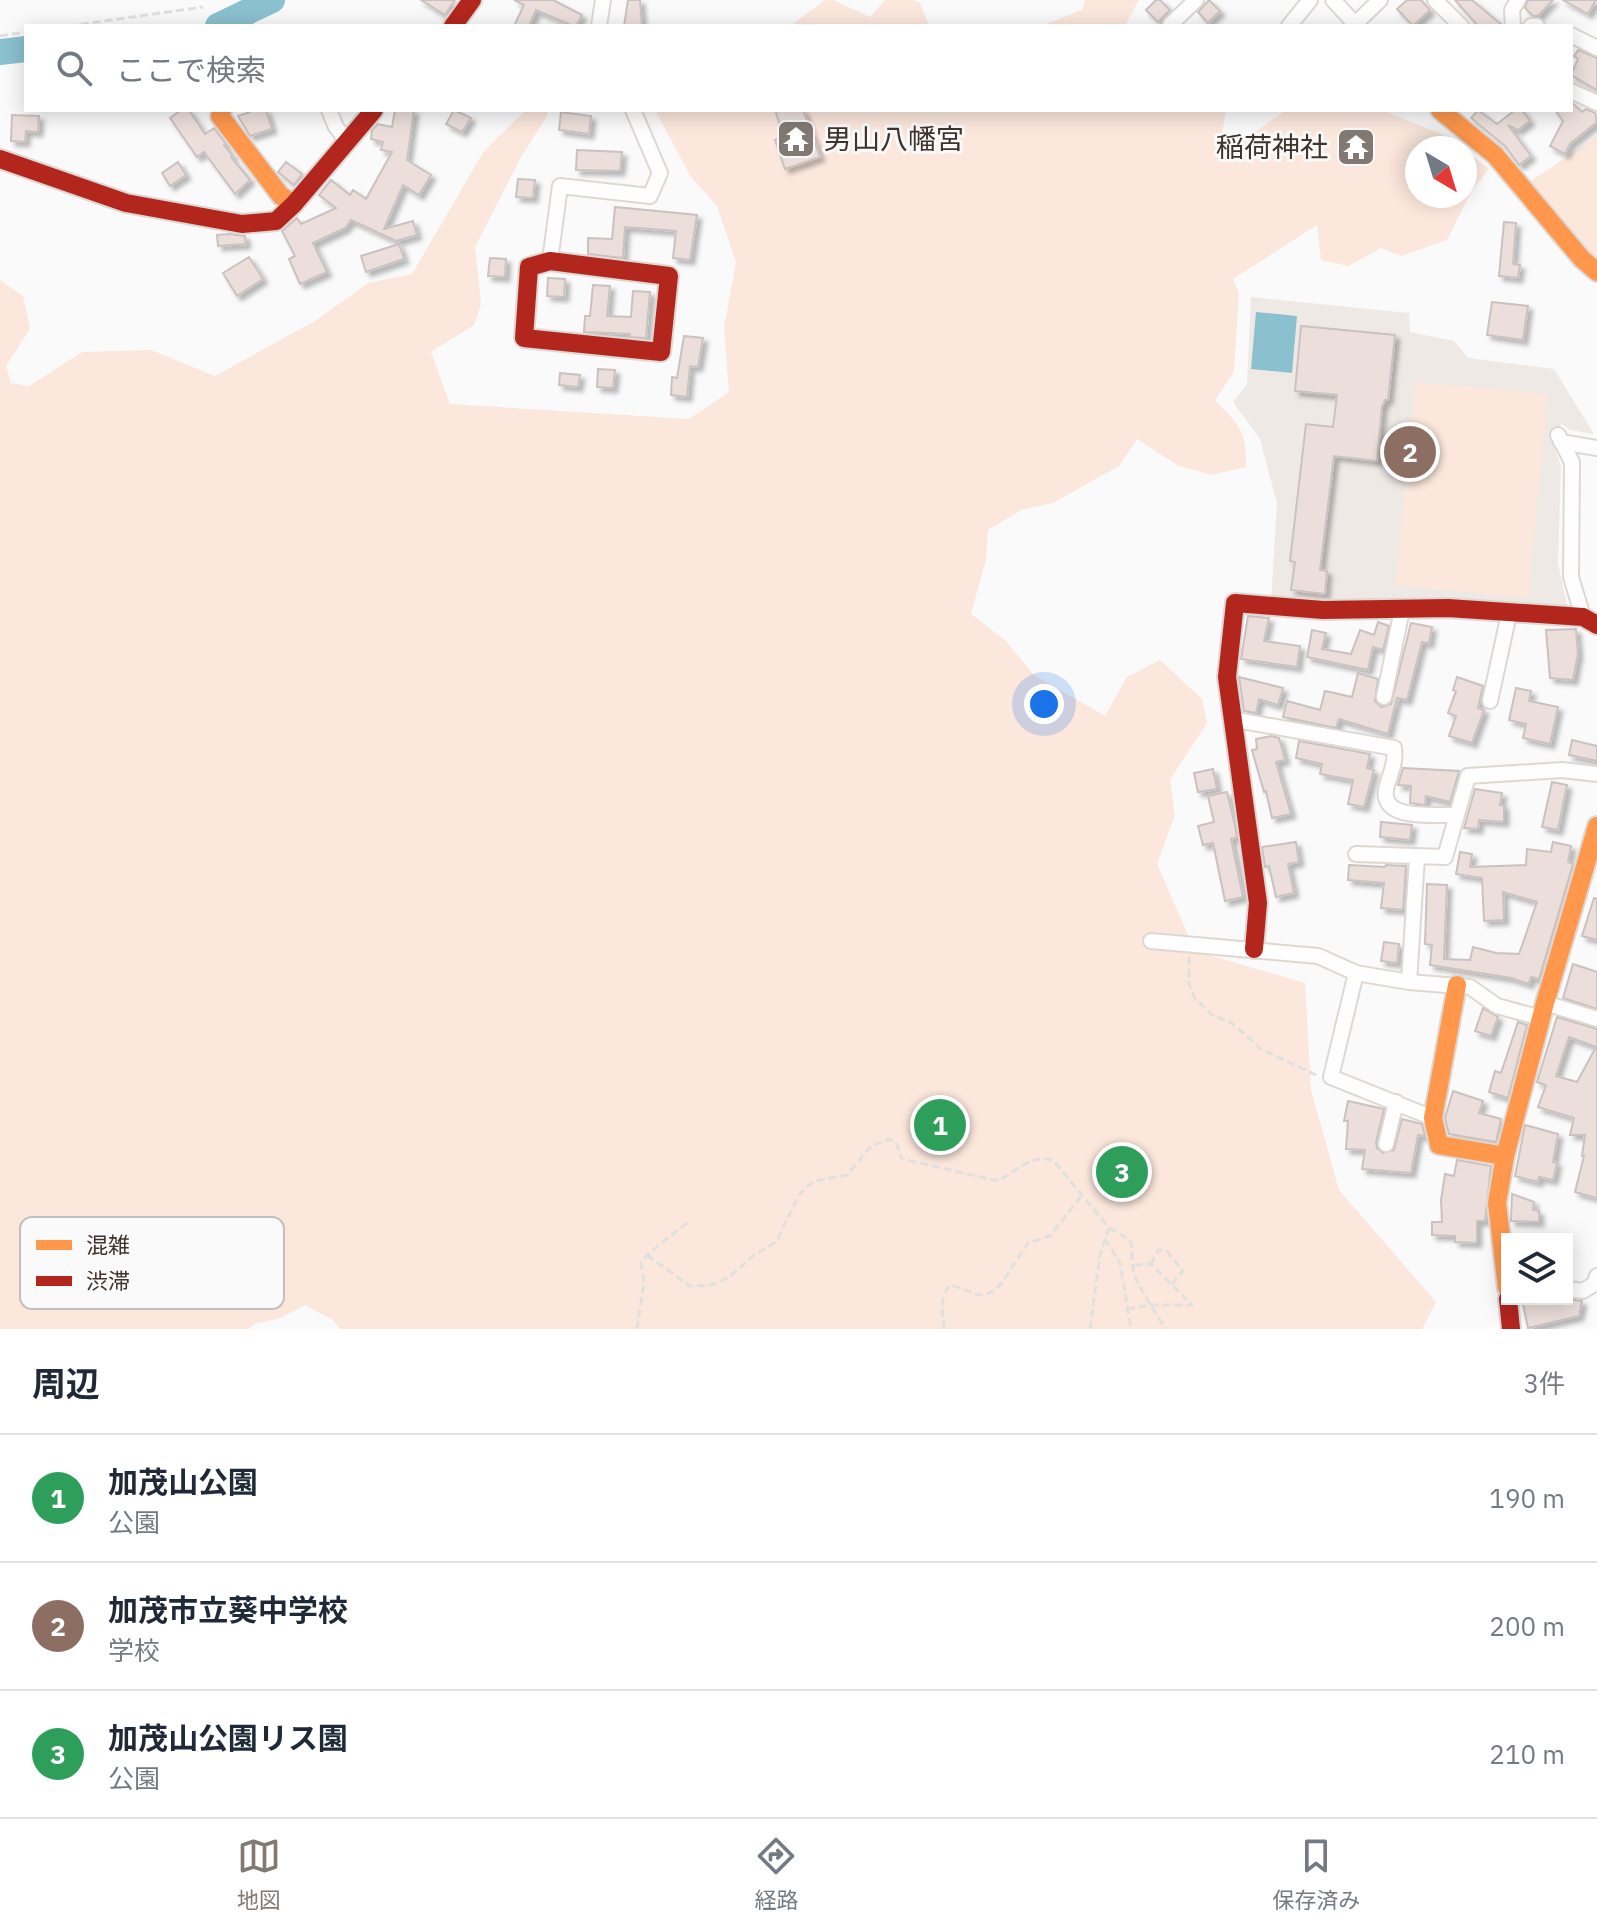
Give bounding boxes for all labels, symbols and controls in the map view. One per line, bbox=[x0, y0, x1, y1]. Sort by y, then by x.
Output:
search box bbox=[24, 24, 1573, 112]
icon: search bbox=[52, 46, 96, 90]
text: ここで検索 bbox=[116, 50, 266, 89]
temple icon: 男山八幡宮 bbox=[775, 118, 817, 160]
place label: 男山八幡宮 bbox=[824, 120, 964, 157]
temple icon: 稲荷神社 bbox=[1335, 126, 1377, 168]
place label: 稲荷神社 bbox=[1216, 128, 1328, 165]
north arrow bbox=[1405, 136, 1477, 208]
pin: 2 bbox=[1384, 422, 1436, 482]
your location bbox=[1024, 684, 1064, 724]
pin: 1 bbox=[914, 1095, 966, 1155]
pin: 3 bbox=[1096, 1142, 1148, 1202]
legend bbox=[20, 1217, 284, 1309]
text: 混雑 bbox=[86, 1230, 130, 1259]
map controls bbox=[1501, 1233, 1573, 1305]
button: layers bbox=[1501, 1233, 1573, 1305]
text: 渋滞 bbox=[86, 1266, 130, 1295]
text: 周辺 bbox=[32, 1361, 100, 1405]
text: 3件 bbox=[1523, 1366, 1565, 1400]
text: 加茂山公園 bbox=[108, 1462, 258, 1501]
text: 1 bbox=[50, 1481, 66, 1515]
text: 190 m bbox=[1489, 1481, 1565, 1515]
text: 公園 bbox=[108, 1505, 160, 1539]
text: 加茂市立葵中学校 bbox=[108, 1590, 348, 1629]
text: 2 bbox=[50, 1609, 66, 1643]
text: 200 m bbox=[1489, 1609, 1565, 1643]
text: 学校 bbox=[108, 1633, 160, 1667]
text: 加茂山公園リス園 bbox=[108, 1718, 348, 1757]
text: 3 bbox=[50, 1737, 66, 1771]
text: 210 m bbox=[1489, 1737, 1565, 1771]
text: 公園 bbox=[108, 1761, 160, 1795]
tab: 地図 bbox=[237, 1834, 281, 1914]
tab: 経路 bbox=[754, 1834, 798, 1914]
tab: 保存済み bbox=[1272, 1834, 1360, 1914]

